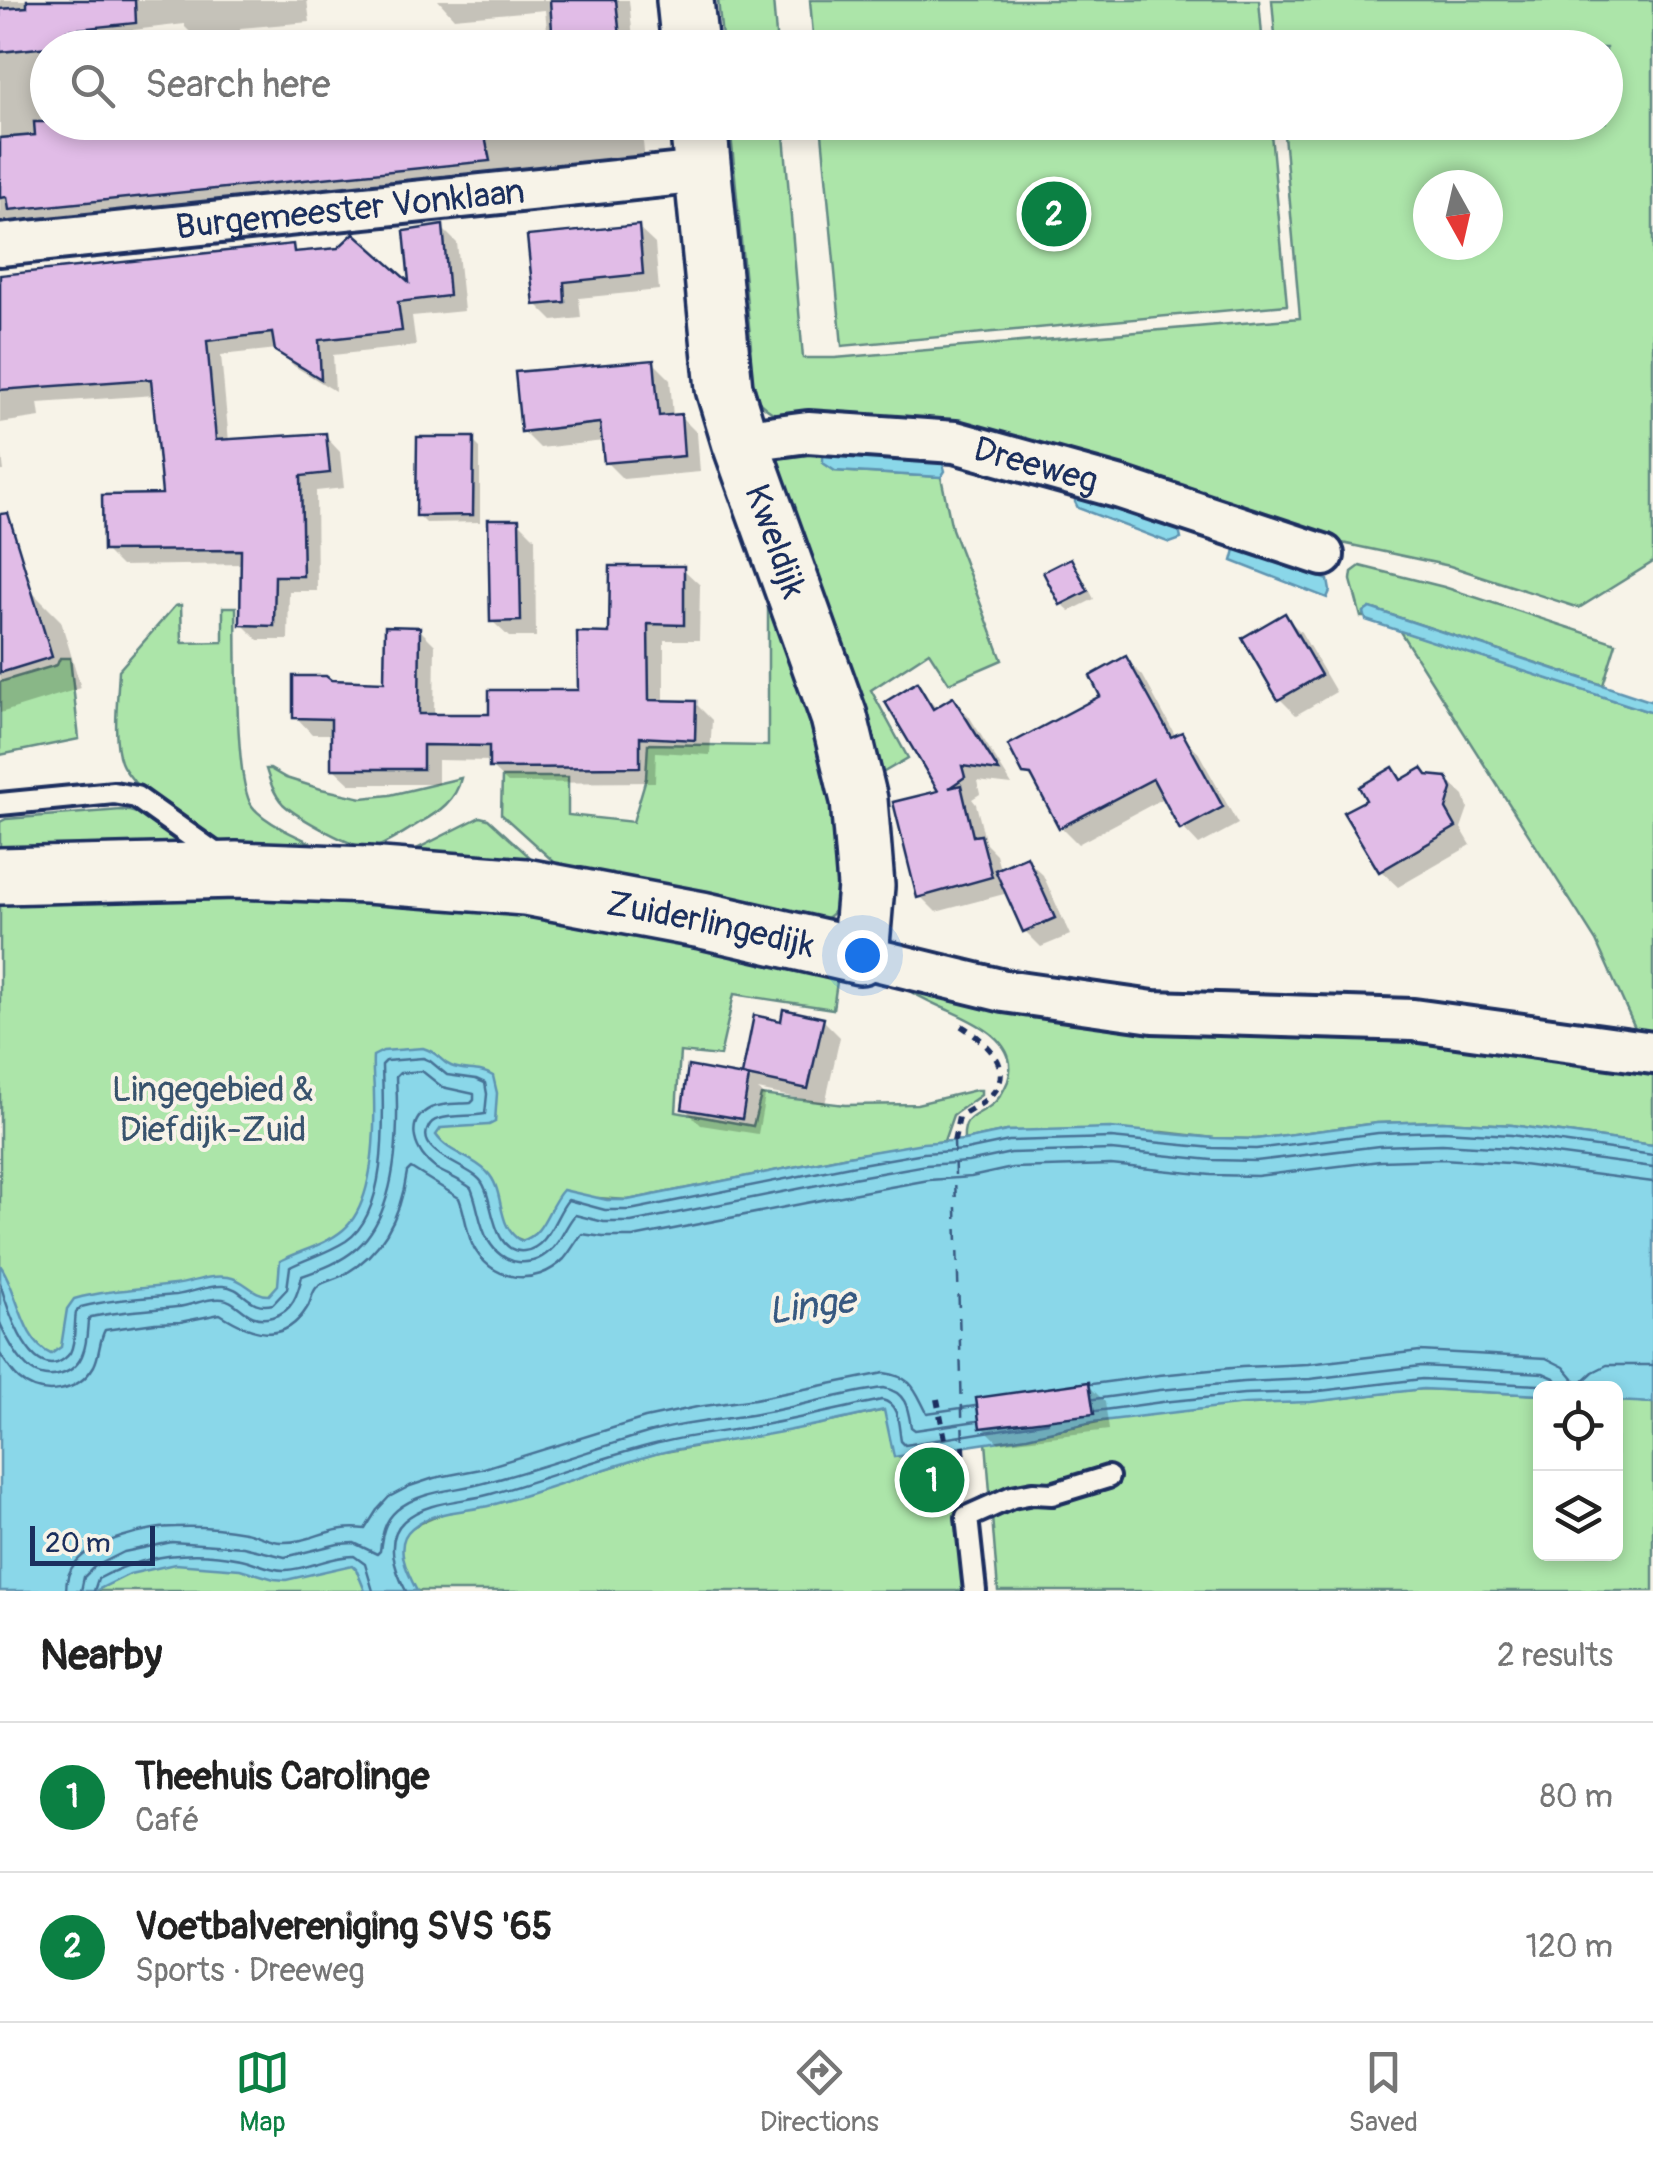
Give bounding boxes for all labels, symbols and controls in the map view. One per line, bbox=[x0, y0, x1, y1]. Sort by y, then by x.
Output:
search box bbox=[30, 30, 1623, 140]
icon: search bbox=[65, 58, 120, 113]
text: Search here bbox=[145, 61, 331, 109]
street label: Burgemeester Vonklaan bbox=[174, 170, 527, 250]
north arrow bbox=[1413, 170, 1503, 260]
pin: 2 bbox=[1022, 176, 1086, 252]
street label: Dreeweg bbox=[969, 427, 1103, 504]
street label: Kweldijk bbox=[734, 478, 816, 605]
street label: Zuiderlingedijk bbox=[603, 882, 819, 968]
your location bbox=[837, 930, 888, 981]
park label: Lingegebied & Diefdijk-Zuid bbox=[112, 1068, 314, 1152]
water label: Linge bbox=[765, 1276, 861, 1336]
map controls bbox=[1533, 1381, 1623, 1561]
button: locate bbox=[1533, 1381, 1623, 1471]
pin: 1 bbox=[900, 1442, 964, 1518]
button: layers bbox=[1533, 1471, 1623, 1561]
scale bar bbox=[30, 1521, 155, 1566]
text: 20 m bbox=[45, 1526, 111, 1561]
text: Nearby bbox=[40, 1630, 162, 1682]
text: 2 results bbox=[1497, 1636, 1613, 1676]
text: Theehuis Carolinge bbox=[135, 1753, 429, 1801]
text: 1 bbox=[66, 1777, 79, 1817]
text: 80 m bbox=[1540, 1777, 1613, 1817]
text: Café bbox=[135, 1801, 200, 1841]
text: Voetbalvereniging SVS '65 bbox=[135, 1903, 552, 1951]
text: 2 bbox=[64, 1927, 81, 1967]
text: 120 m bbox=[1525, 1927, 1613, 1967]
text: Sports · Dreeweg bbox=[135, 1951, 365, 1991]
tab: Map bbox=[235, 2045, 290, 2140]
tab: Directions bbox=[760, 2045, 879, 2140]
tab: Saved bbox=[1349, 2045, 1418, 2140]

